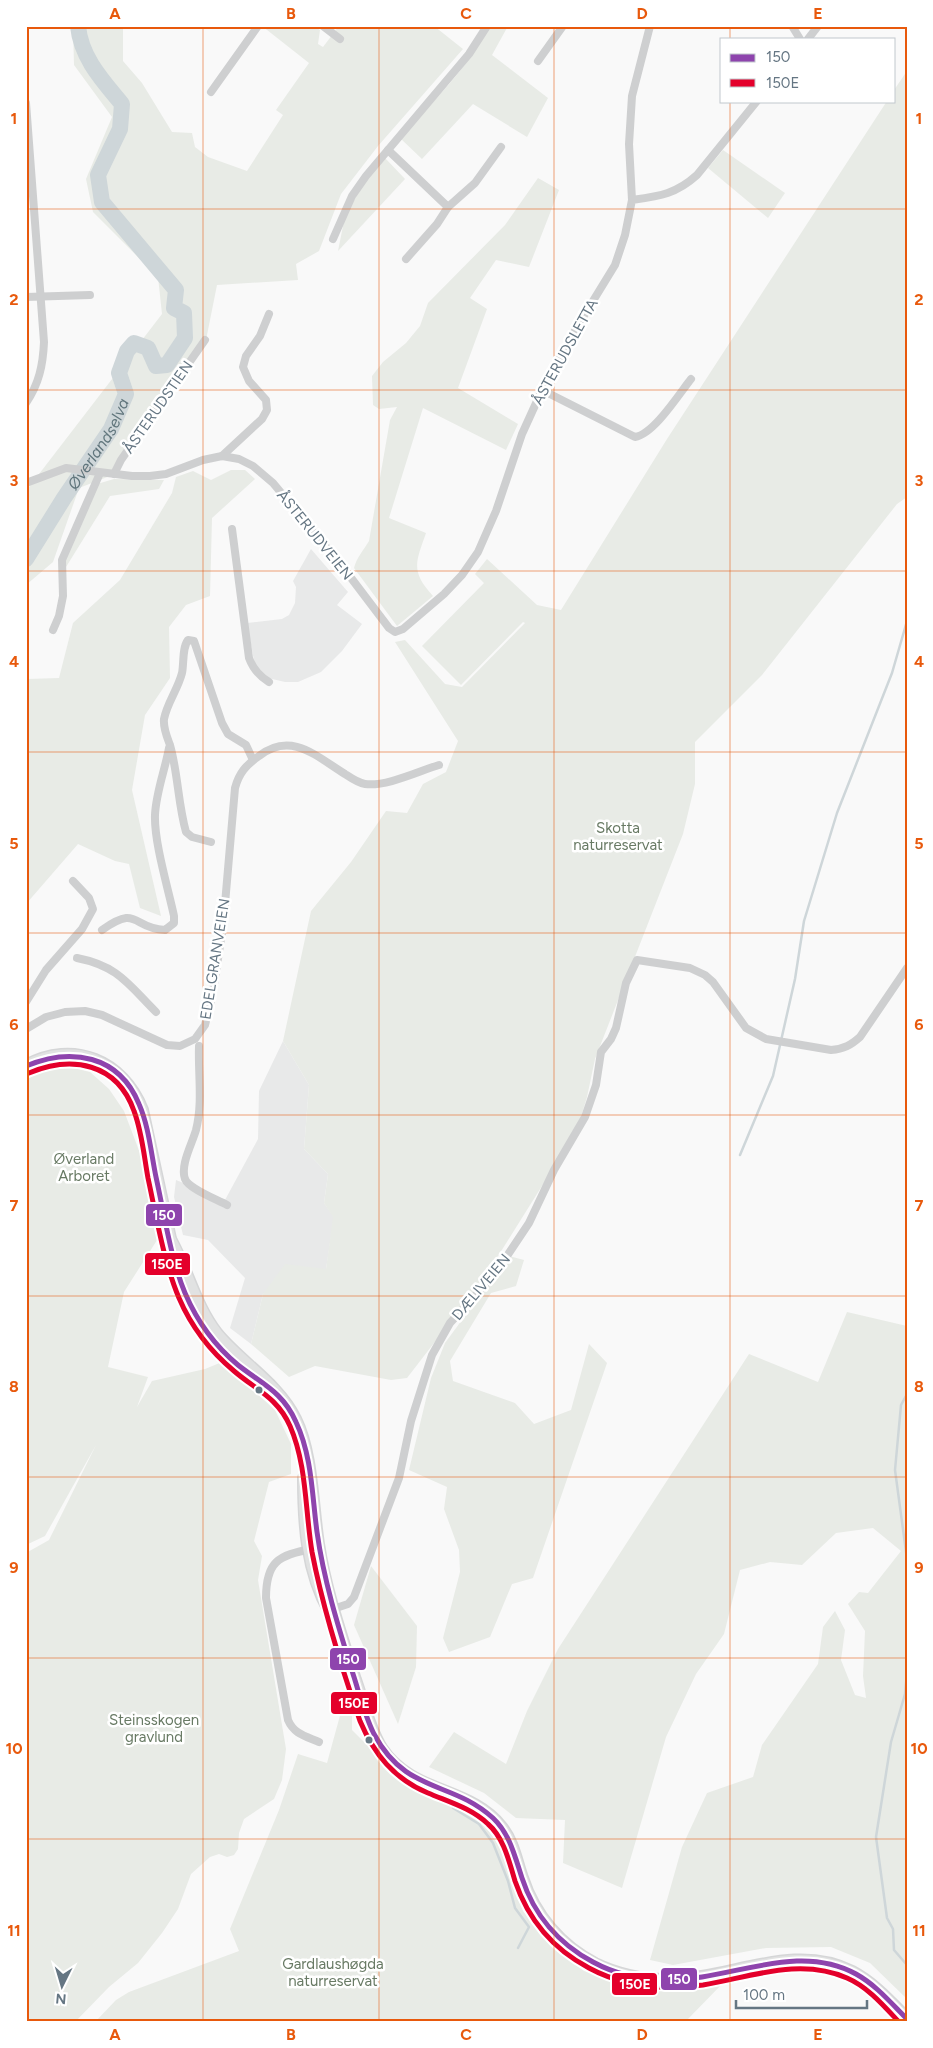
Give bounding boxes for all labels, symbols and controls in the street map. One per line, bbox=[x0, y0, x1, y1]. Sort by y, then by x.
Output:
text: A bbox=[109, 4, 121, 23]
text: B bbox=[286, 4, 296, 23]
text: C bbox=[460, 4, 472, 23]
text: D bbox=[636, 4, 648, 23]
text: E bbox=[813, 4, 823, 23]
legend bbox=[720, 38, 896, 102]
text: 150 bbox=[766, 48, 790, 66]
text: 150E bbox=[766, 74, 799, 92]
text: 1 bbox=[11, 109, 17, 128]
text: 1 bbox=[916, 109, 922, 128]
text: 2 bbox=[9, 290, 19, 309]
text: 2 bbox=[914, 290, 924, 309]
street label: ÅSTERUDSLETTA bbox=[528, 296, 602, 408]
street label: ÅSTERUDSTIEN bbox=[119, 357, 197, 457]
water label: Øverlandselva bbox=[63, 396, 133, 494]
text: 3 bbox=[10, 471, 19, 490]
text: 3 bbox=[915, 471, 924, 490]
street label: ÅSTERUDVEIEN bbox=[273, 486, 357, 584]
text: 4 bbox=[9, 652, 19, 671]
text: 4 bbox=[914, 652, 924, 671]
park label: Skotta naturreservat bbox=[573, 819, 663, 854]
text: 5 bbox=[9, 834, 19, 853]
text: 5 bbox=[914, 834, 924, 853]
street label: EDELGRANVEIEN bbox=[197, 897, 233, 1021]
text: 6 bbox=[9, 1015, 19, 1034]
text: 6 bbox=[914, 1015, 924, 1034]
park label: Øverland Arboret bbox=[54, 1150, 114, 1185]
text: 7 bbox=[10, 1196, 19, 1215]
text: 7 bbox=[915, 1196, 924, 1215]
line badge: 150 bbox=[145, 1203, 183, 1227]
text: 150 bbox=[152, 1207, 176, 1224]
street label: DÆLIVEIEN bbox=[448, 1250, 514, 1324]
line badge: 150E bbox=[144, 1252, 191, 1276]
text: 150E bbox=[151, 1256, 183, 1273]
text: 8 bbox=[9, 1377, 19, 1396]
text: 8 bbox=[914, 1377, 924, 1396]
unlabelled marker bbox=[254, 1385, 264, 1395]
text: 9 bbox=[9, 1558, 19, 1577]
text: 9 bbox=[914, 1558, 924, 1577]
line badge: 150 bbox=[329, 1647, 367, 1671]
text: 150 bbox=[336, 1651, 360, 1668]
line badge: 150E bbox=[330, 1691, 378, 1715]
text: 150E bbox=[338, 1695, 370, 1712]
park label: Steinsskogen gravlund bbox=[109, 1711, 199, 1746]
unlabelled marker bbox=[364, 1735, 374, 1745]
text: 10 bbox=[5, 1739, 23, 1758]
text: 10 bbox=[910, 1739, 928, 1758]
text: 11 bbox=[7, 1921, 21, 1940]
text: 11 bbox=[912, 1921, 926, 1940]
park label: Gardlaushøgda naturreservat bbox=[282, 1955, 384, 1990]
north arrow bbox=[38, 1960, 88, 2010]
line badge: 150 bbox=[660, 1967, 698, 1991]
text: 150 bbox=[667, 1971, 691, 1988]
line badge: 150E bbox=[611, 1972, 658, 1996]
text: 150E bbox=[619, 1976, 651, 1993]
scale bar bbox=[736, 1978, 867, 2010]
text: 100 m bbox=[743, 1986, 785, 2004]
text: N bbox=[55, 1990, 67, 2007]
text: A bbox=[109, 2025, 121, 2044]
text: B bbox=[286, 2025, 296, 2044]
text: C bbox=[460, 2025, 472, 2044]
text: D bbox=[636, 2025, 648, 2044]
text: E bbox=[813, 2025, 823, 2044]

